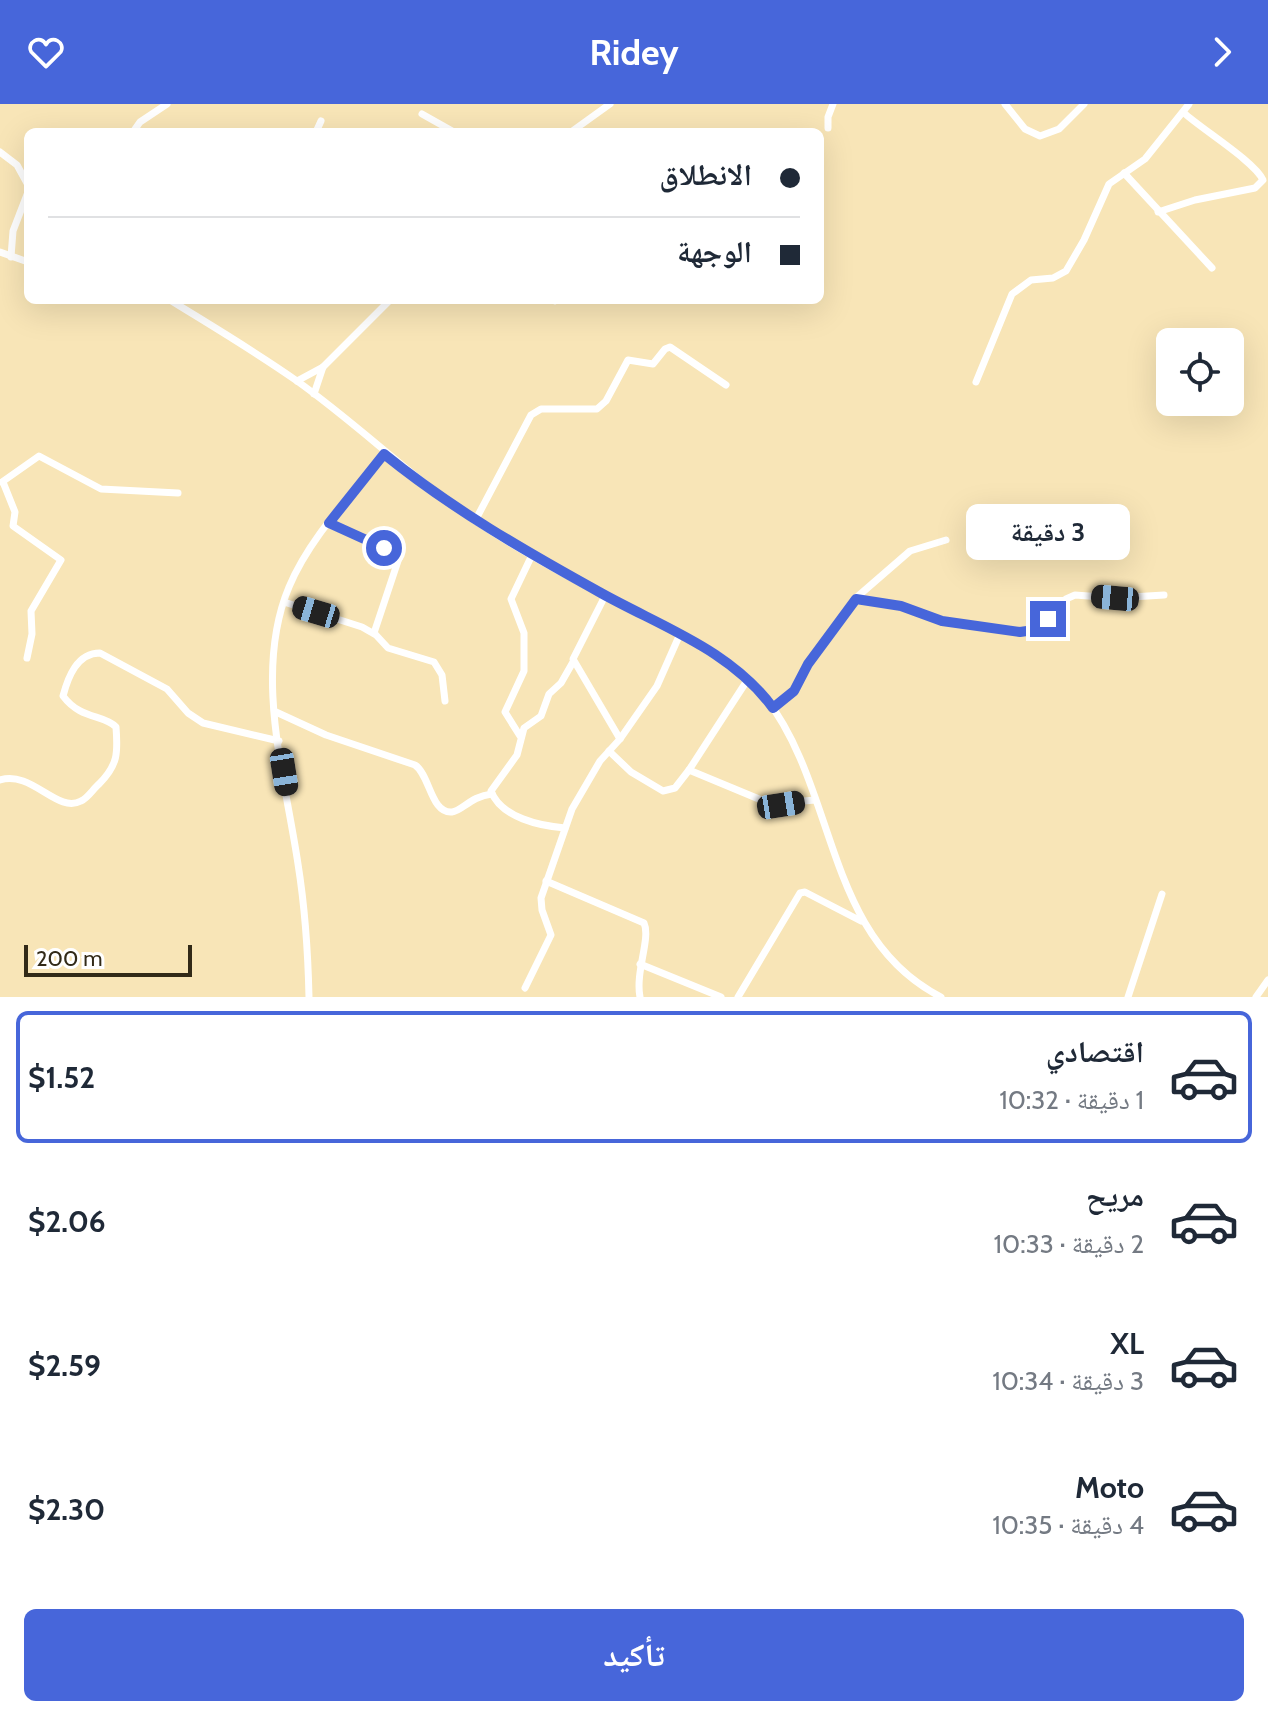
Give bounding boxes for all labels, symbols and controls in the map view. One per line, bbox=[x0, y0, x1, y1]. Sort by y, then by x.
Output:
icon: heart bbox=[24, 30, 68, 74]
text: Ridey bbox=[589, 30, 679, 74]
icon: forward bbox=[1200, 30, 1244, 74]
text: الانطلاق bbox=[659, 156, 752, 193]
text: الوجهة bbox=[677, 233, 752, 270]
map controls bbox=[1156, 328, 1244, 416]
button: locate bbox=[1156, 328, 1244, 416]
callout: 3 دقيقة bbox=[966, 503, 1130, 559]
text: 3 دقيقة bbox=[1011, 516, 1085, 548]
route start bbox=[366, 530, 402, 566]
car bbox=[1090, 584, 1140, 612]
car bbox=[290, 594, 342, 630]
route end bbox=[1030, 601, 1066, 637]
car bbox=[268, 746, 300, 798]
car bbox=[755, 789, 807, 821]
scale bar bbox=[24, 941, 192, 977]
text: 200 m bbox=[36, 945, 102, 972]
text: اقتصادي bbox=[1046, 1033, 1144, 1070]
icon: car bbox=[1168, 1041, 1240, 1113]
text: $1.52 bbox=[28, 1059, 95, 1096]
text: 1 دقيقة · 10:32 bbox=[999, 1084, 1144, 1116]
text: مريح bbox=[1086, 1177, 1144, 1214]
icon: car bbox=[1168, 1185, 1240, 1257]
text: $2.06 bbox=[28, 1203, 106, 1240]
text: 2 دقيقة · 10:33 bbox=[994, 1228, 1144, 1260]
text: XL bbox=[1110, 1325, 1144, 1362]
icon: car bbox=[1168, 1329, 1240, 1401]
text: $2.59 bbox=[28, 1347, 101, 1384]
text: 3 دقيقة · 10:34 bbox=[992, 1365, 1144, 1397]
text: Moto bbox=[1075, 1469, 1144, 1506]
icon: car bbox=[1168, 1473, 1240, 1545]
text: $2.30 bbox=[28, 1491, 105, 1528]
text: 4 دقيقة · 10:35 bbox=[992, 1509, 1144, 1541]
button: تأكيد bbox=[24, 1609, 1244, 1701]

